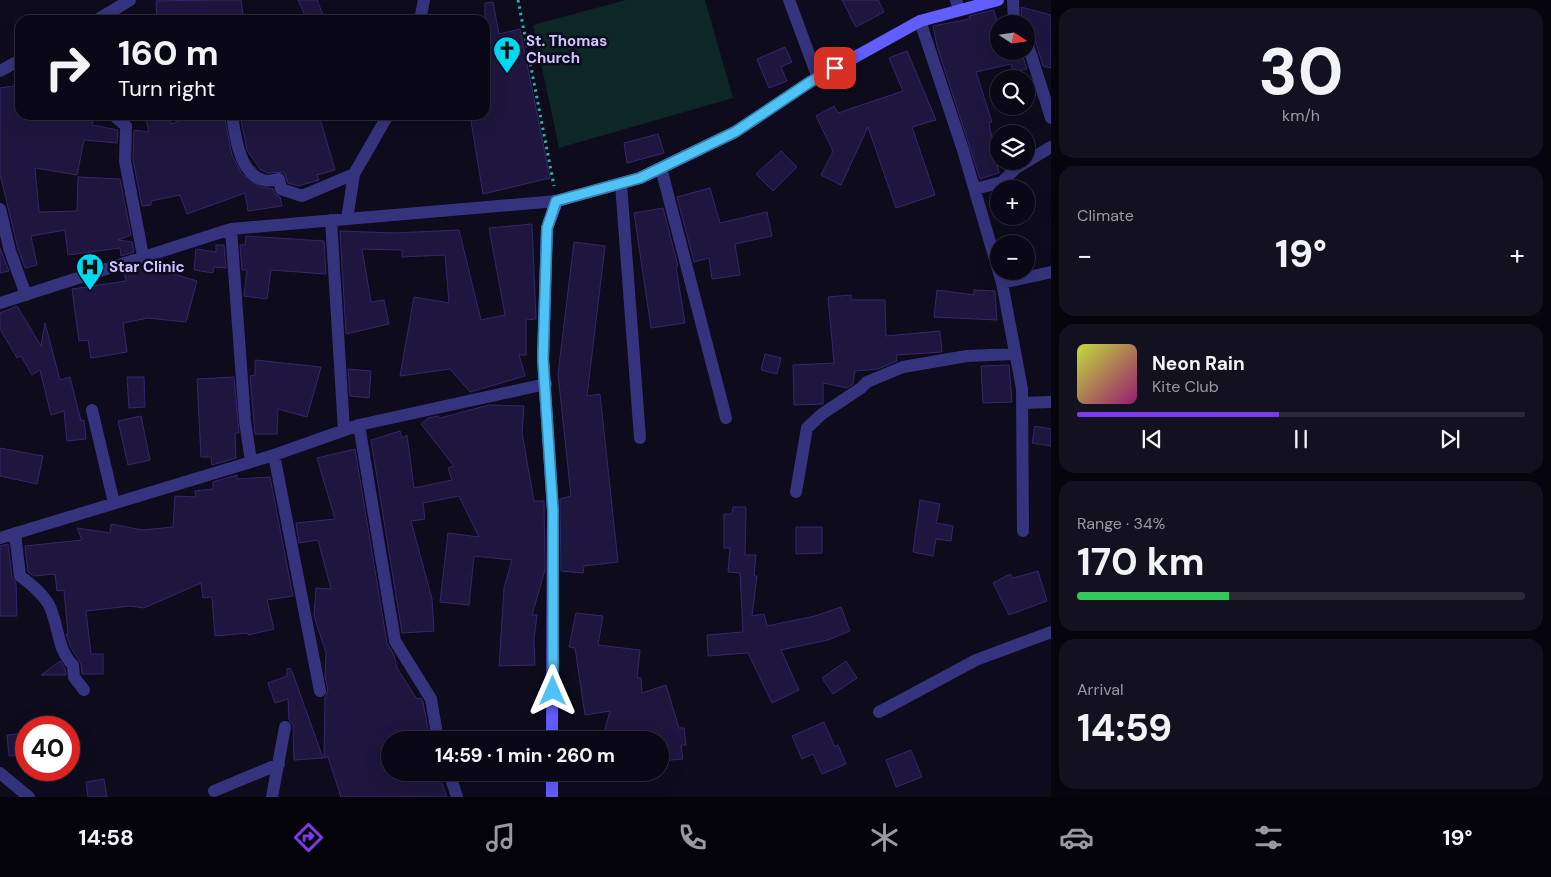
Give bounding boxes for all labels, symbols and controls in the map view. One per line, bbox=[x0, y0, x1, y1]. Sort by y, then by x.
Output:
north arrow bbox=[990, 15, 1035, 60]
map controls bbox=[990, 15, 1035, 280]
text: 160 m bbox=[118, 30, 219, 76]
text: 30 bbox=[1259, 30, 1343, 114]
place label: St. Thomas Church bbox=[526, 31, 607, 68]
icon: right bbox=[35, 35, 100, 100]
church icon: St. Thomas Church bbox=[492, 35, 522, 74]
pin bbox=[814, 47, 856, 89]
icon: arrive bbox=[821, 54, 849, 82]
button: search bbox=[990, 70, 1035, 115]
text: Turn right bbox=[118, 74, 215, 103]
text: km/h bbox=[1282, 105, 1320, 126]
button: layers bbox=[990, 125, 1035, 170]
button: + bbox=[990, 180, 1035, 225]
text: Climate bbox=[1077, 205, 1134, 226]
text: 19° bbox=[1275, 229, 1327, 279]
button: − bbox=[990, 235, 1035, 280]
text: − bbox=[1077, 237, 1092, 274]
text: + bbox=[1510, 237, 1525, 274]
hospital icon: Star Clinic bbox=[75, 252, 105, 291]
place label: Star Clinic bbox=[109, 257, 185, 277]
text: Neon Rain bbox=[1152, 351, 1245, 376]
text: Kite Club bbox=[1152, 376, 1219, 397]
icon: previous bbox=[1138, 425, 1166, 453]
icon: pause bbox=[1287, 425, 1315, 453]
icon: next bbox=[1436, 425, 1464, 453]
text: Range · 34% bbox=[1077, 513, 1165, 534]
text: 170 km bbox=[1077, 537, 1204, 587]
position arrow bbox=[526, 664, 578, 716]
text: Arrival bbox=[1077, 679, 1124, 700]
text: 14:59 bbox=[1077, 703, 1172, 753]
speed limit sign: 40 bbox=[15, 716, 80, 781]
text: 14:59 · 1 min · 260 m bbox=[435, 743, 615, 768]
icon: directions bbox=[291, 820, 326, 855]
icon: music bbox=[483, 820, 518, 855]
icon: phone bbox=[675, 820, 710, 855]
icon: climate bbox=[867, 820, 902, 855]
icon: car bbox=[1059, 820, 1094, 855]
icon: filters bbox=[1251, 820, 1286, 855]
text: 14:58 bbox=[78, 823, 134, 852]
text: 19° bbox=[1443, 823, 1473, 852]

